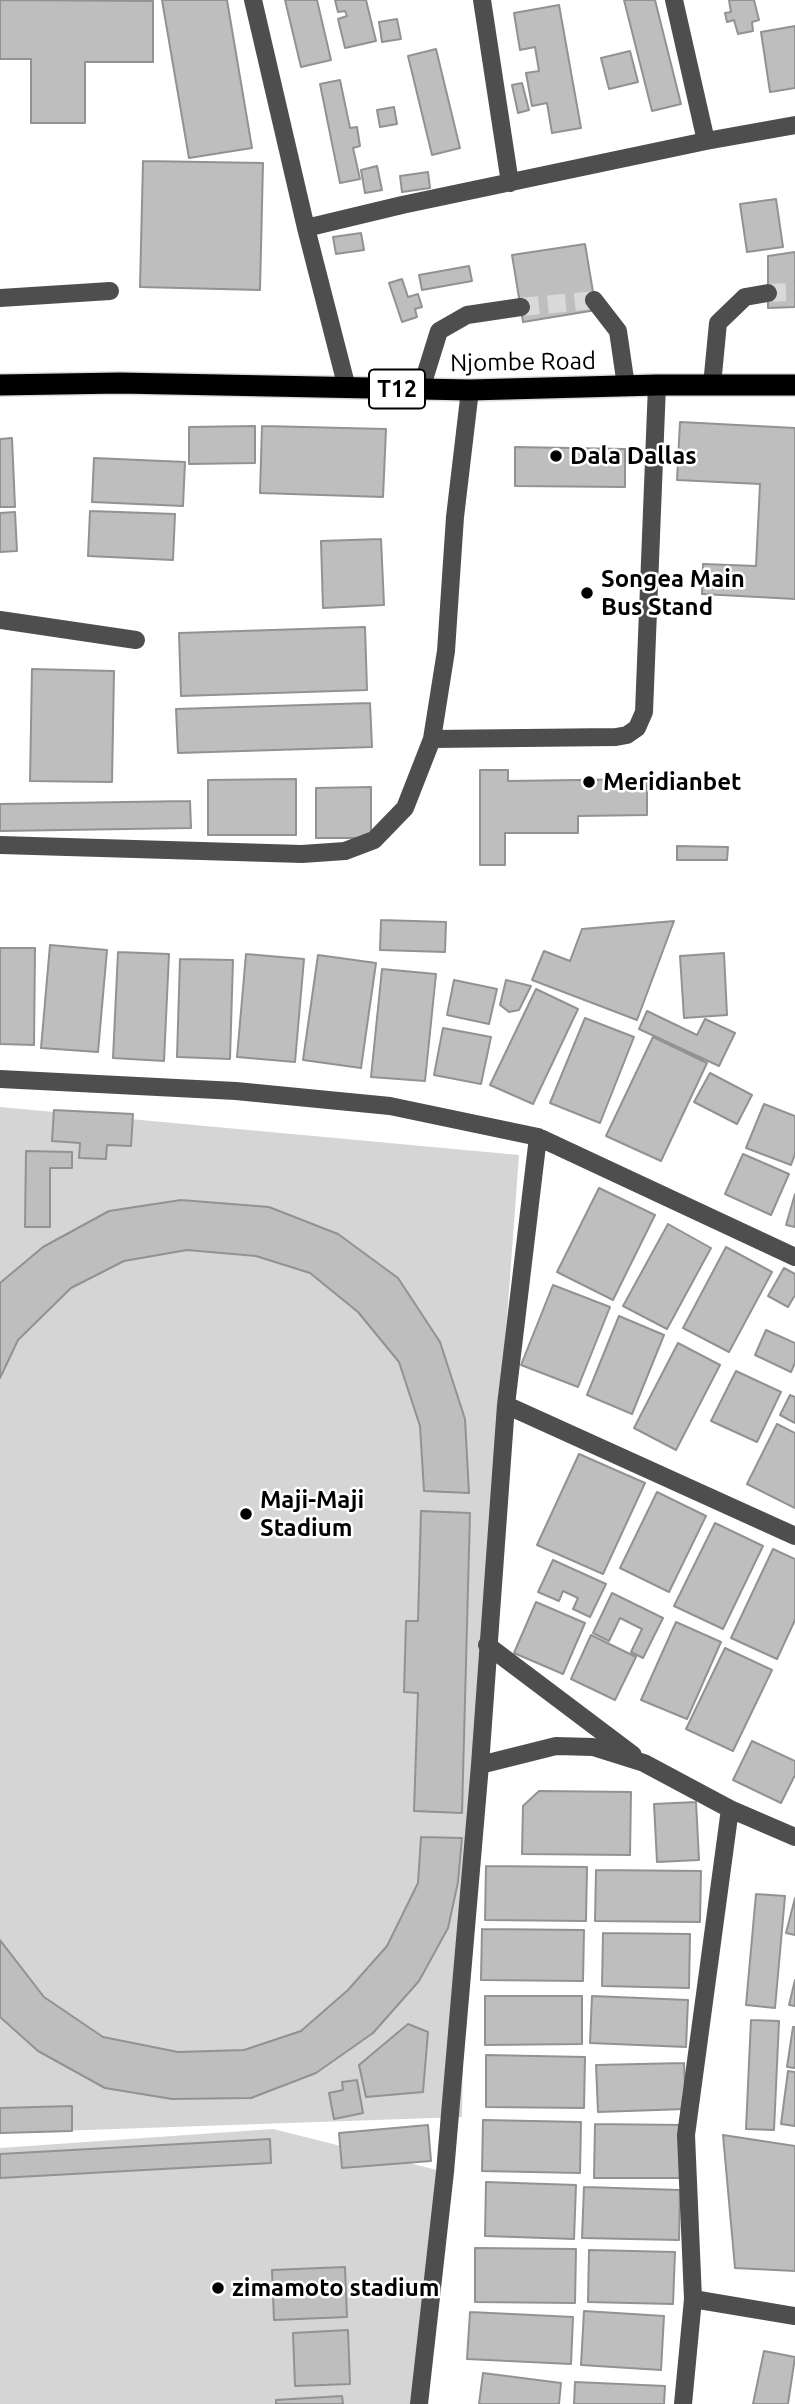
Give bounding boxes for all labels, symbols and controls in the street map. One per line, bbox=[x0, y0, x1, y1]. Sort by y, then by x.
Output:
street label: Njombe Road bbox=[450, 346, 596, 378]
road number: T12 bbox=[369, 370, 425, 408]
place label: Dala Dallas bbox=[570, 442, 697, 470]
marker: Dala Dallas bbox=[548, 448, 564, 464]
place label: Songea Main Bus Stand bbox=[601, 565, 745, 621]
marker: Songea Main Bus Stand bbox=[579, 585, 595, 601]
place label: Meridianbet bbox=[603, 768, 741, 796]
marker: Meridianbet bbox=[581, 774, 597, 790]
place label: Maji-Maji Stadium bbox=[260, 1486, 364, 1542]
marker: Maji-Maji Stadium bbox=[238, 1506, 254, 1522]
place label: zimamoto stadium bbox=[232, 2274, 440, 2302]
marker: zimamoto stadium bbox=[210, 2280, 226, 2296]

